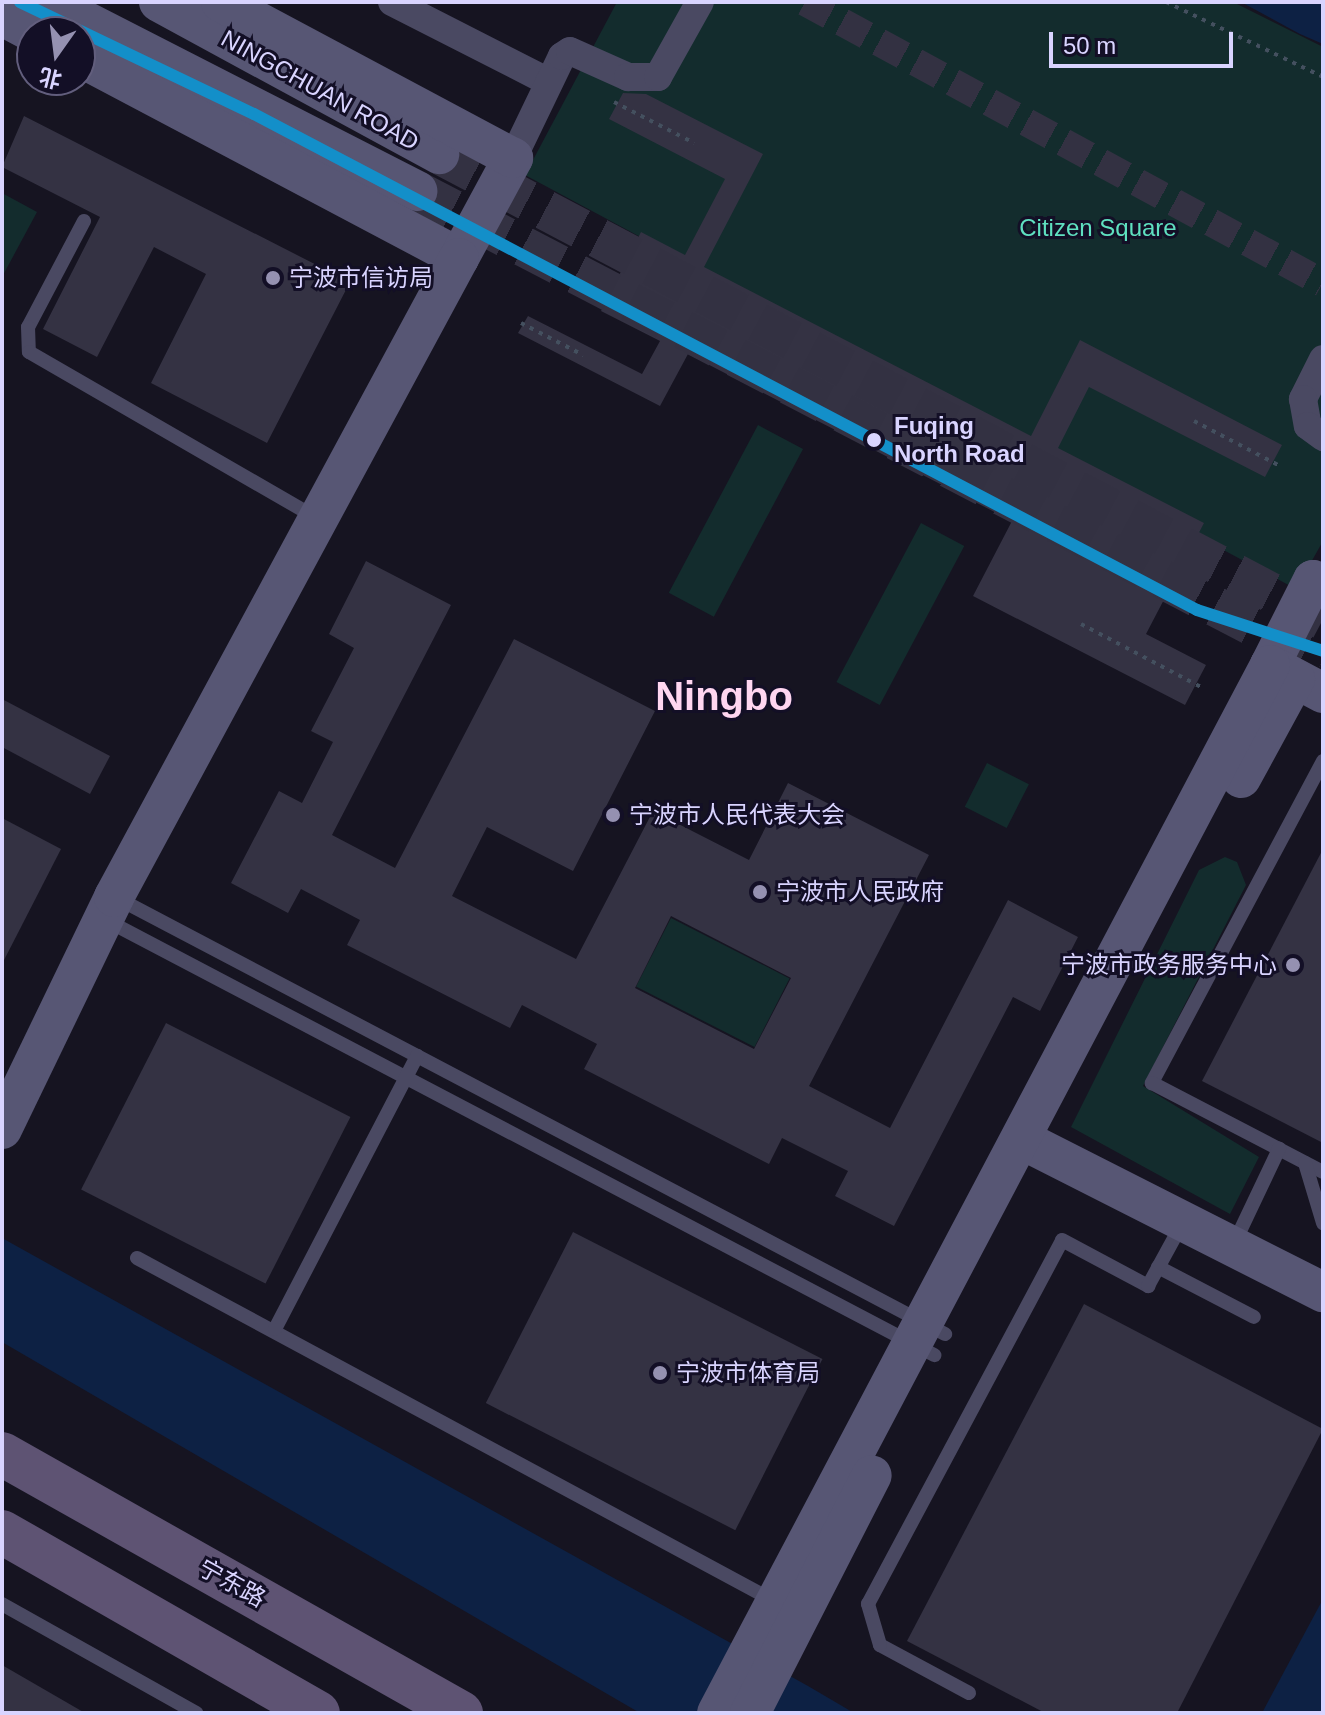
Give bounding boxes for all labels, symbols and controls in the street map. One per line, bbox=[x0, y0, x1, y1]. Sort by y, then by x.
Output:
north arrow bbox=[16, 16, 96, 96]
scale bar bbox=[1053, 16, 1237, 66]
street label: NINGCHUAN ROAD bbox=[216, 24, 424, 156]
text: 50 m bbox=[1063, 32, 1116, 59]
text: 北 bbox=[37, 63, 64, 93]
park label: Citizen Square bbox=[1019, 214, 1177, 242]
place label: 宁波市信访局 bbox=[289, 264, 433, 292]
marker: 宁波市信访局 bbox=[264, 269, 282, 287]
place label: Fuqing North Road bbox=[894, 412, 1025, 468]
marker: Fuqing North Road bbox=[861, 427, 887, 453]
district label: Ningbo bbox=[655, 672, 793, 720]
place label: 宁波市人民代表大会 bbox=[629, 801, 845, 829]
marker: 宁波市人民代表大会 bbox=[604, 806, 622, 824]
place label: 宁波市人民政府 bbox=[776, 878, 944, 906]
marker: 宁波市人民政府 bbox=[751, 883, 769, 901]
place label: 宁波市政务服务中心 bbox=[1061, 951, 1277, 979]
marker: 宁波市政务服务中心 bbox=[1284, 956, 1302, 974]
place label: 宁波市体育局 bbox=[676, 1359, 820, 1387]
marker: 宁波市体育局 bbox=[651, 1364, 669, 1382]
street label: 宁东路 bbox=[194, 1553, 270, 1613]

